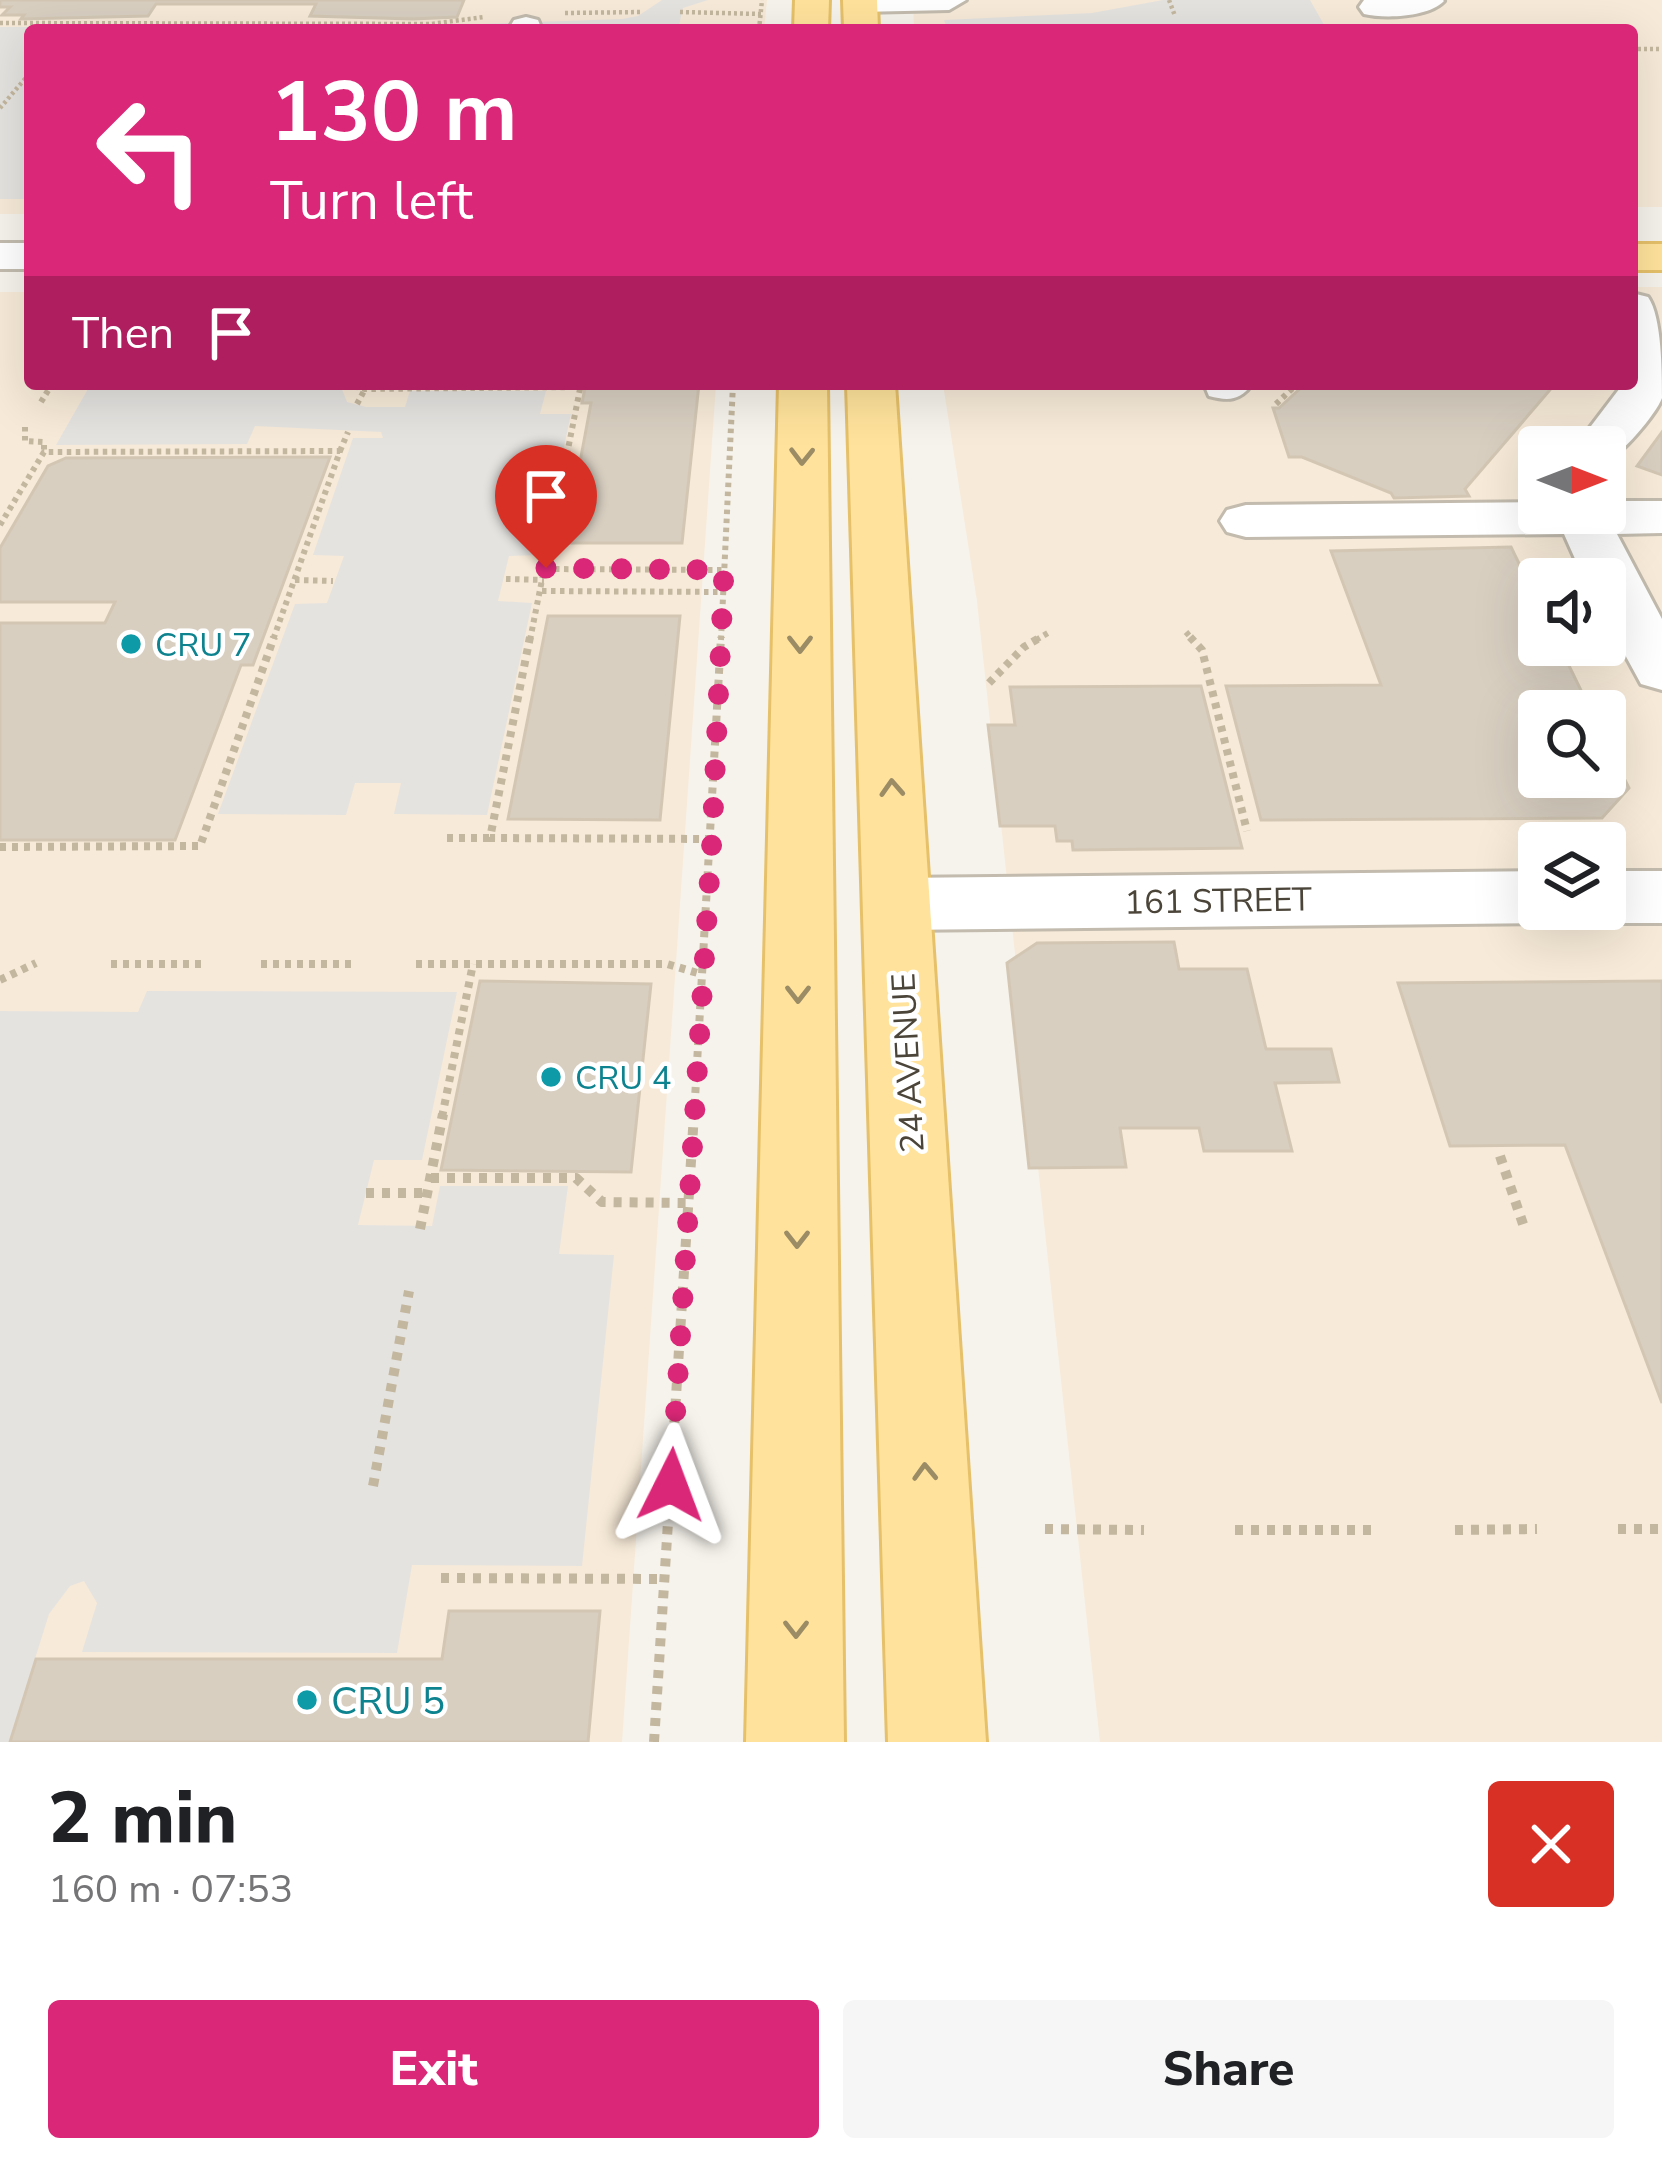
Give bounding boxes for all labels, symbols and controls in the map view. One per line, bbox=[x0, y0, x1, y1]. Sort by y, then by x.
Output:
text: 130 m bbox=[270, 55, 518, 170]
icon: left bbox=[72, 72, 228, 228]
text: Turn left bbox=[270, 164, 473, 238]
icon: arrive bbox=[198, 300, 264, 366]
text: Then bbox=[72, 303, 174, 364]
north arrow bbox=[1518, 426, 1626, 534]
map controls bbox=[1518, 426, 1626, 930]
pin bbox=[495, 445, 597, 568]
one-way arrow bbox=[789, 447, 815, 466]
icon: arrive bbox=[513, 463, 579, 529]
button: sound bbox=[1518, 558, 1626, 666]
place label: CRU 7 bbox=[155, 623, 252, 668]
marker: CRU 7 bbox=[118, 631, 144, 657]
one-way arrow bbox=[787, 636, 813, 654]
button: search bbox=[1518, 690, 1626, 798]
one-way arrow bbox=[879, 778, 905, 797]
button: layers bbox=[1518, 822, 1626, 930]
street label: 161 STREET bbox=[1124, 877, 1312, 926]
street label: 24 AVENUE bbox=[881, 972, 936, 1154]
one-way arrow bbox=[785, 986, 811, 1004]
place label: CRU 4 bbox=[575, 1056, 672, 1101]
marker: CRU 4 bbox=[538, 1064, 564, 1090]
one-way arrow bbox=[784, 1231, 810, 1249]
position arrow bbox=[608, 1422, 734, 1548]
one-way arrow bbox=[912, 1462, 938, 1481]
one-way arrow bbox=[783, 1621, 809, 1639]
place label: CRU 5 bbox=[331, 1675, 445, 1728]
marker: CRU 5 bbox=[294, 1687, 320, 1713]
text: 2 min bbox=[48, 1769, 237, 1867]
button: close bbox=[1488, 1781, 1614, 1907]
text: 160 m · 07:53 bbox=[48, 1863, 293, 1916]
button: Exit bbox=[48, 2000, 819, 2138]
button: Share bbox=[843, 2000, 1614, 2138]

